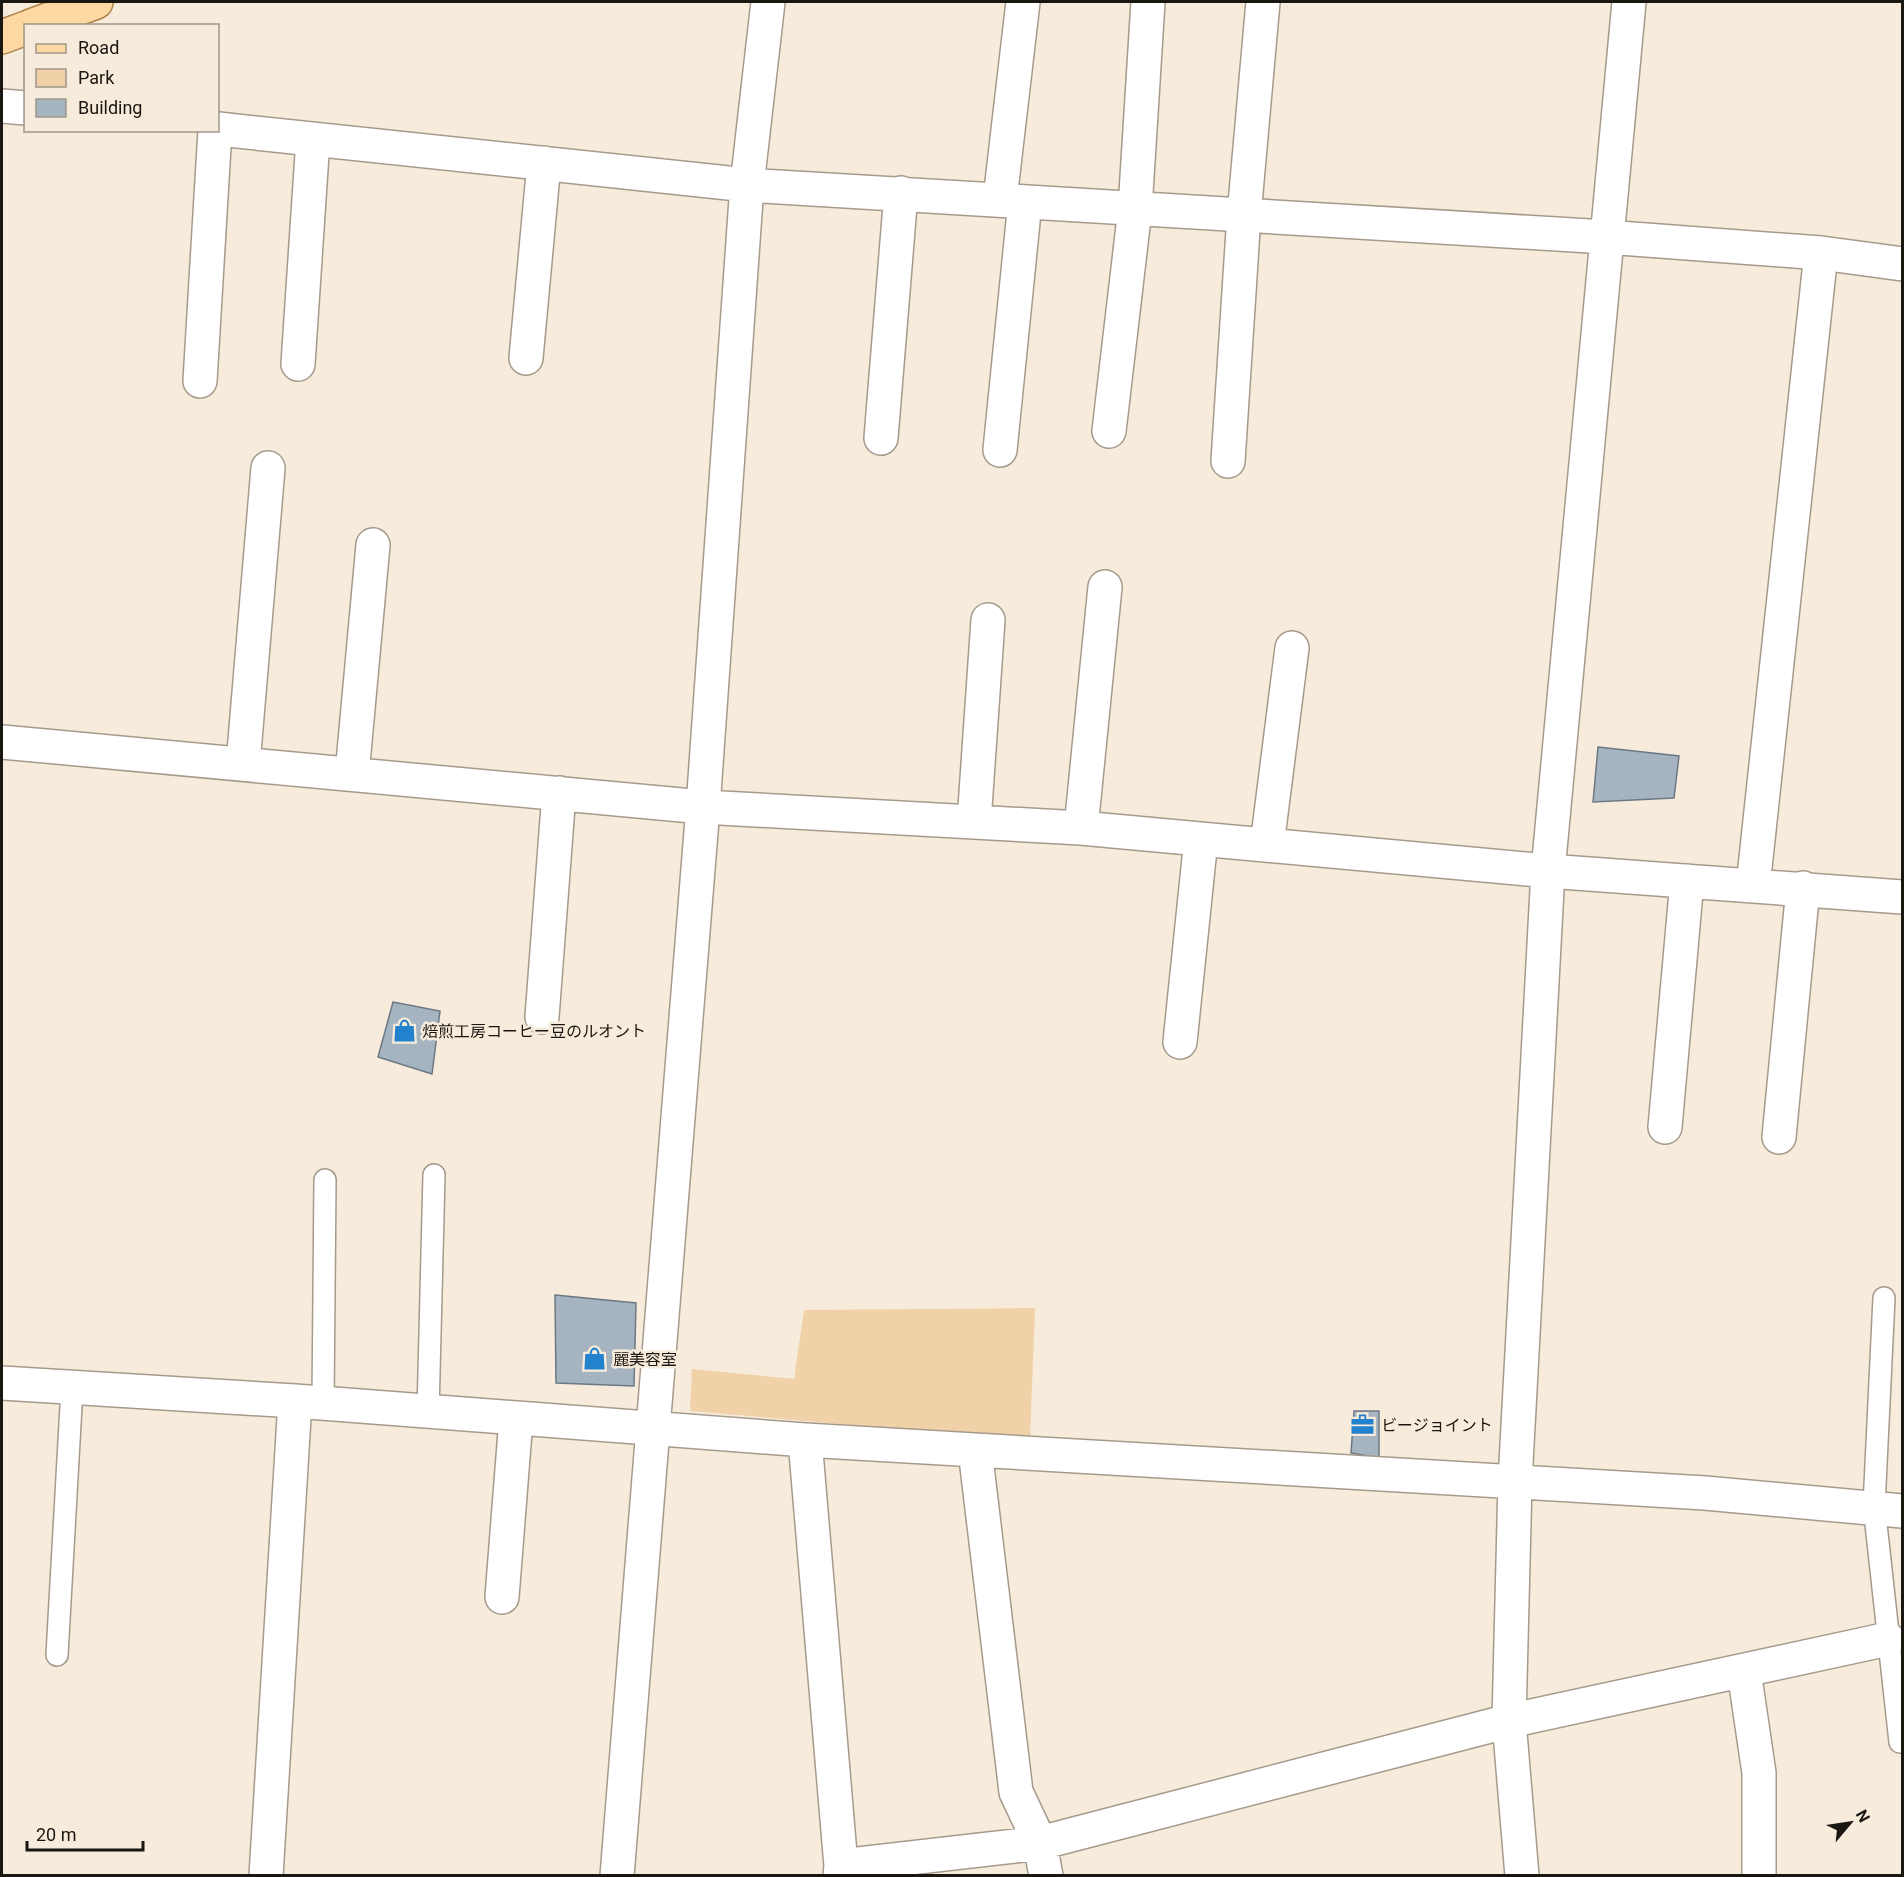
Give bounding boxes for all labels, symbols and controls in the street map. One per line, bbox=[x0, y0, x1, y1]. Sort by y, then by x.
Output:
legend bbox=[24, 24, 219, 132]
text: Road bbox=[78, 37, 119, 58]
text: Park bbox=[78, 67, 115, 88]
text: Building bbox=[78, 97, 142, 118]
shop icon: 焙煎工房コーヒー豆のルオント bbox=[391, 1018, 417, 1044]
place label: 焙煎工房コーヒー豆のルオント bbox=[422, 1022, 646, 1041]
shop icon: 麗美容室 bbox=[582, 1346, 608, 1372]
place label: 麗美容室 bbox=[613, 1350, 677, 1369]
office icon: ビージョイント bbox=[1350, 1412, 1376, 1438]
place label: ビージョイント bbox=[1381, 1416, 1493, 1435]
north arrow bbox=[1820, 1793, 1880, 1853]
text: N bbox=[1852, 1806, 1874, 1826]
scale bar bbox=[27, 1814, 142, 1852]
text: 20 m bbox=[36, 1824, 76, 1845]

